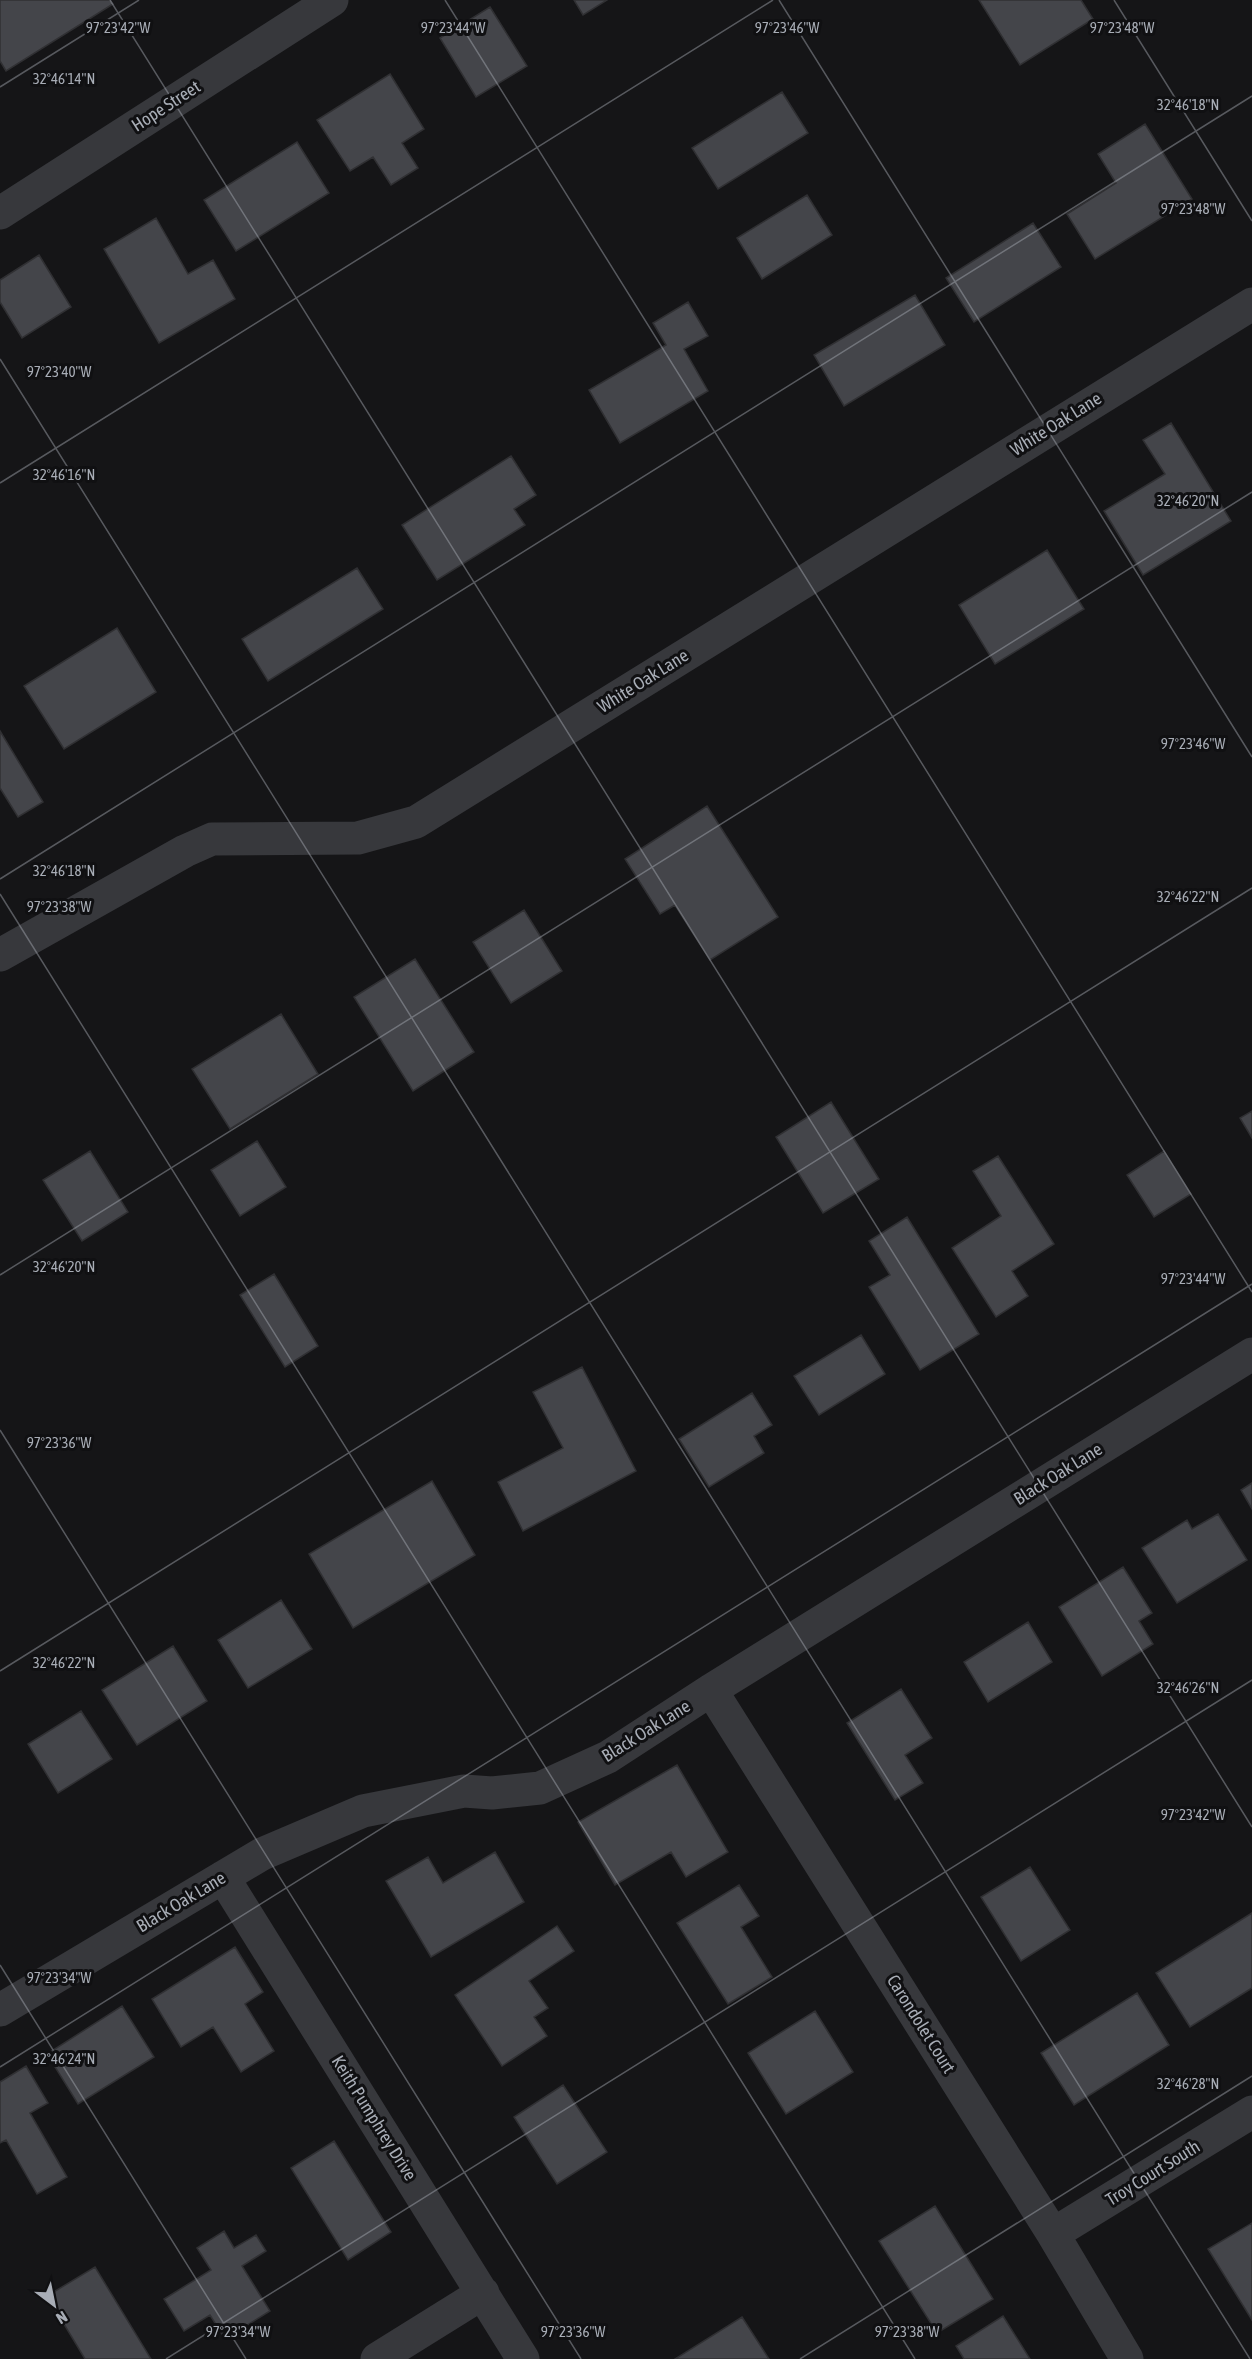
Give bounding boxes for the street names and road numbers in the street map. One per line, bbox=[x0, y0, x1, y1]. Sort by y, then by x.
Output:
street label: Hope Street bbox=[127, 76, 204, 136]
street label: White Oak Lane bbox=[1006, 387, 1105, 460]
street label: White Oak Lane bbox=[593, 644, 692, 717]
street label: Black Oak Lane bbox=[1010, 1438, 1106, 1509]
street label: Black Oak Lane bbox=[598, 1695, 694, 1766]
street label: Black Oak Lane bbox=[132, 1867, 229, 1936]
street label: Carondolet Court bbox=[883, 1971, 960, 2077]
street label: Keith Pumphrey Drive bbox=[328, 2052, 421, 2184]
street label: Troy Court South bbox=[1102, 2135, 1204, 2210]

